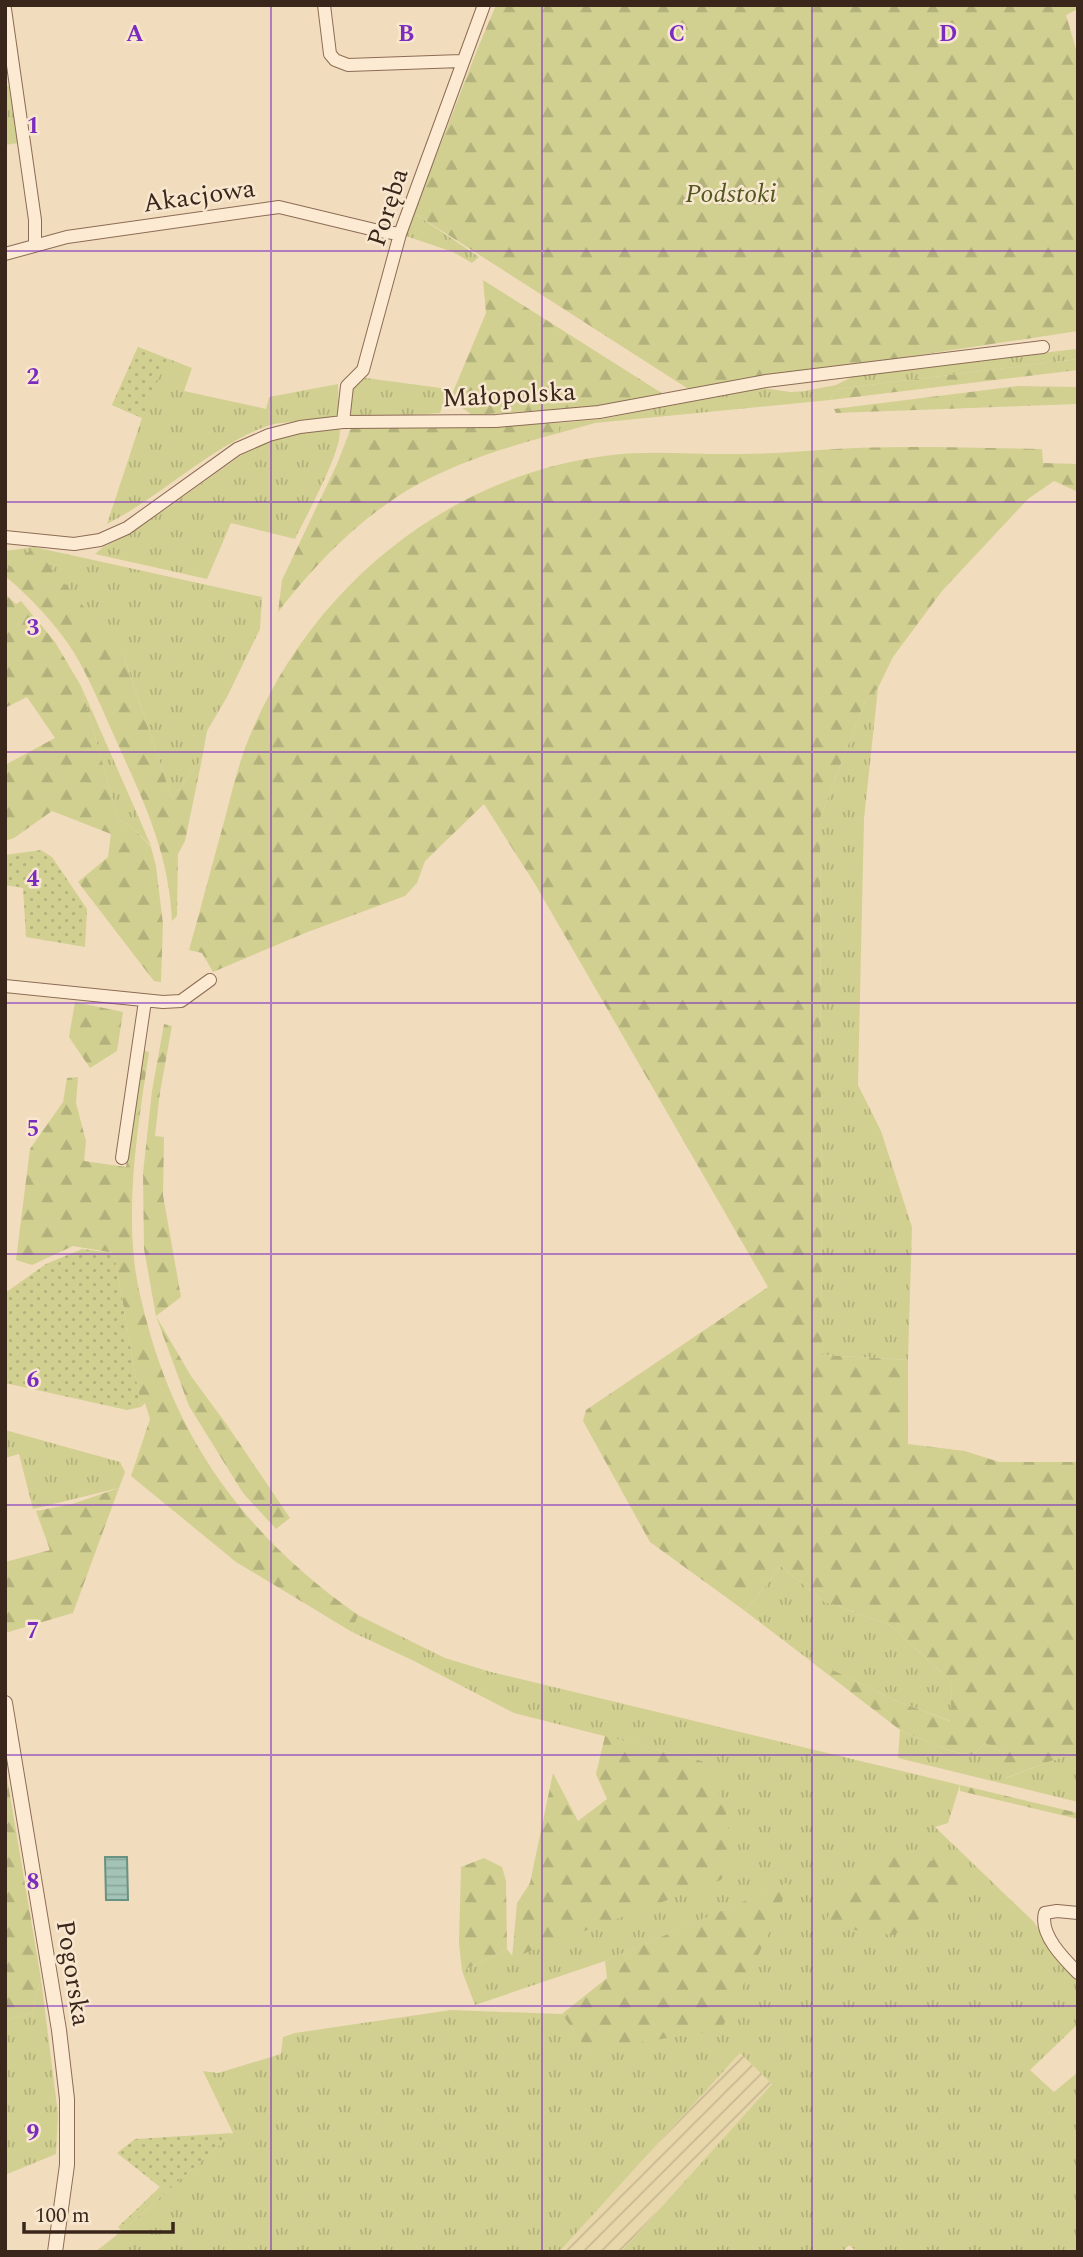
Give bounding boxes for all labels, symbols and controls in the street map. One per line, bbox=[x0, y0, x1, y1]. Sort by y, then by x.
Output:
text: A bbox=[126, 17, 144, 52]
text: B bbox=[398, 17, 414, 52]
text: C bbox=[669, 17, 685, 52]
text: D bbox=[939, 17, 957, 52]
text: 1 bbox=[27, 109, 39, 144]
street label: Poręba bbox=[357, 163, 419, 252]
street label: Akacjowa bbox=[140, 168, 258, 224]
park label: Podstoki bbox=[685, 174, 777, 214]
text: 2 bbox=[27, 360, 40, 395]
street label: Małopolska bbox=[441, 372, 577, 418]
text: 3 bbox=[27, 611, 40, 646]
text: 4 bbox=[27, 862, 40, 897]
text: 5 bbox=[27, 1112, 39, 1147]
text: 6 bbox=[27, 1363, 40, 1398]
text: 7 bbox=[27, 1614, 39, 1649]
text: 8 bbox=[27, 1865, 39, 1900]
street label: Pogorska bbox=[45, 1917, 101, 2029]
text: 9 bbox=[27, 2116, 40, 2151]
scale bar bbox=[24, 2190, 173, 2234]
text: 100 m bbox=[35, 2200, 90, 2232]

